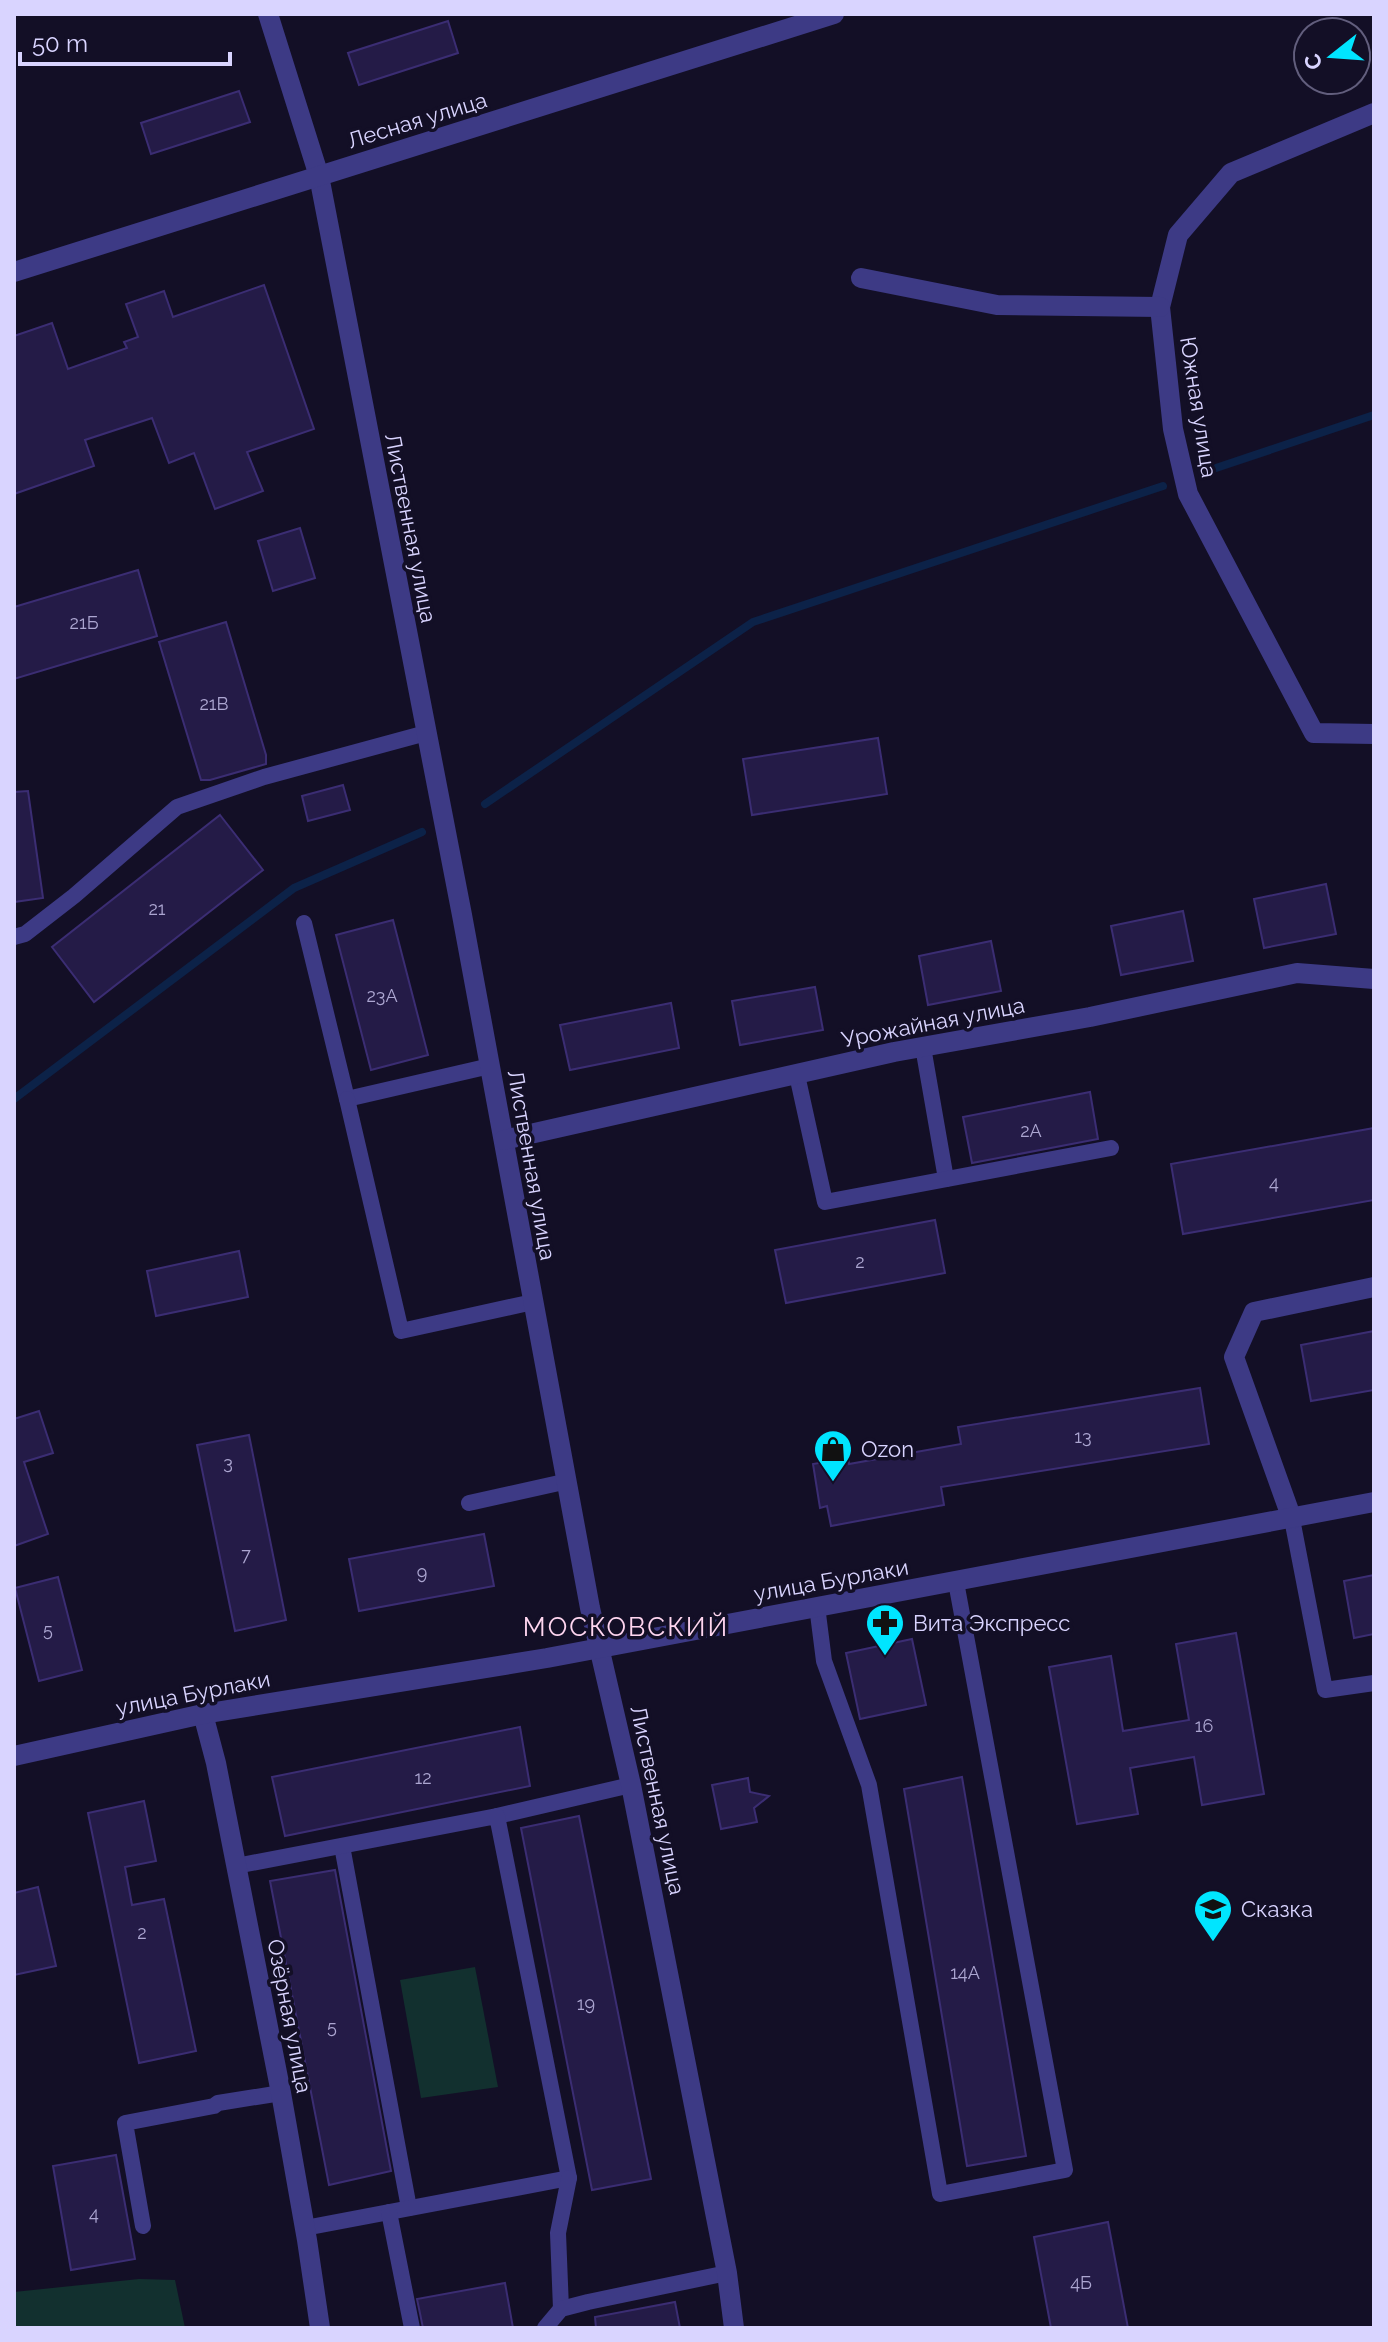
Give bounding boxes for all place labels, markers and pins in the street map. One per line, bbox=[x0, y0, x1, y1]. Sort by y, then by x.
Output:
shop icon: Ozon bbox=[812, 1428, 854, 1483]
place label: Ozon bbox=[861, 1436, 914, 1462]
pharmacy icon: Вита Экспресс bbox=[864, 1602, 906, 1657]
place label: Вита Экспресс bbox=[913, 1610, 1070, 1636]
school or university icon: Сказка bbox=[1192, 1888, 1234, 1943]
place label: Сказка bbox=[1241, 1896, 1313, 1922]

